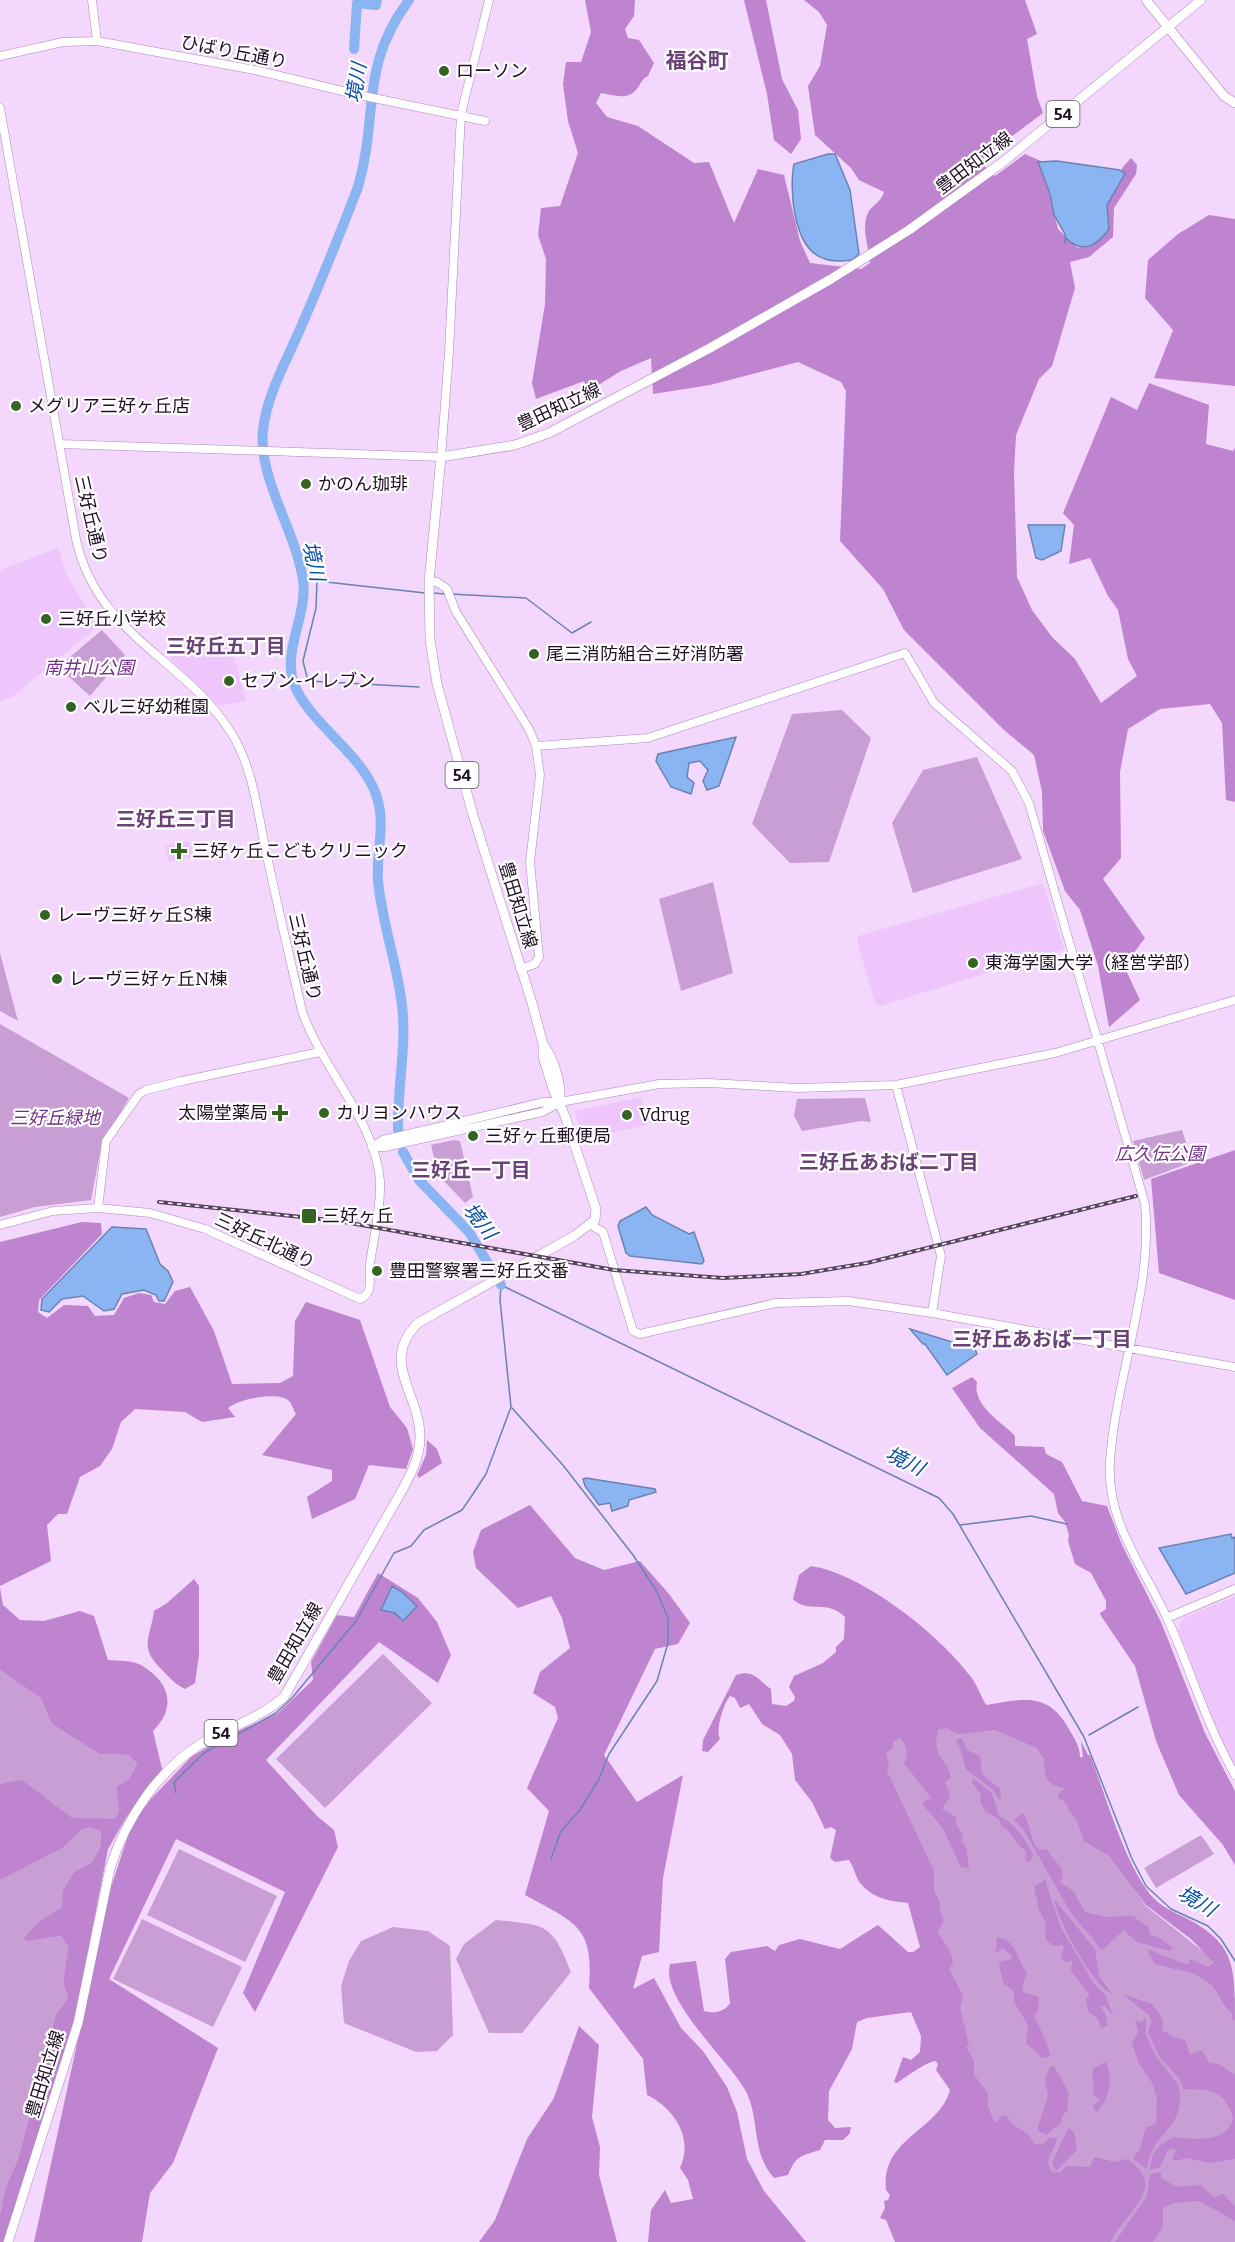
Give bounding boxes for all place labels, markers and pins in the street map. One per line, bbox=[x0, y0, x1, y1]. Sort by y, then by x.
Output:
place label: ローソン bbox=[456, 60, 528, 82]
marker: ローソン bbox=[437, 64, 451, 78]
place label: メグリア三好ヶ丘店 bbox=[28, 395, 190, 417]
marker: メグリア三好ヶ丘店 bbox=[9, 399, 23, 413]
place label: かのん珈琲 bbox=[318, 473, 408, 495]
marker: かのん珈琲 bbox=[299, 477, 313, 491]
place label: 三好丘小学校 bbox=[58, 608, 166, 630]
marker: 三好丘小学校 bbox=[39, 612, 53, 626]
place label: 尾三消防組合三好消防署 bbox=[546, 643, 744, 665]
marker: 尾三消防組合三好消防署 bbox=[527, 647, 541, 661]
place label: セブン-イレブン bbox=[241, 670, 375, 692]
marker: セブン-イレブン bbox=[222, 674, 236, 688]
place label: ベル三好幼稚園 bbox=[83, 696, 209, 718]
marker: ベル三好幼稚園 bbox=[64, 700, 78, 714]
place label: 三好ヶ丘こどもクリニック bbox=[192, 840, 408, 862]
marker: 三好ヶ丘こどもクリニック bbox=[170, 842, 188, 860]
place label: レーヴ三好ヶ丘S棟 bbox=[57, 904, 212, 926]
marker: レーヴ三好ヶ丘S棟 bbox=[38, 908, 52, 922]
place label: 東海学園大学（経営学部） bbox=[985, 952, 1201, 974]
marker: 東海学園大学（経営学部） bbox=[966, 956, 980, 970]
place label: レーヴ三好ヶ丘N棟 bbox=[69, 968, 227, 990]
marker: レーヴ三好ヶ丘N棟 bbox=[50, 972, 64, 986]
place label: 太陽堂薬局 bbox=[178, 1102, 268, 1124]
place label: カリヨンハウス bbox=[336, 1102, 462, 1124]
place label: Vdrug bbox=[639, 1104, 690, 1126]
marker: 太陽堂薬局 bbox=[273, 1106, 287, 1120]
marker: カリヨンハウス bbox=[317, 1106, 331, 1120]
marker: Vdrug bbox=[620, 1108, 634, 1122]
place label: 三好ヶ丘郵便局 bbox=[485, 1125, 611, 1147]
marker: 三好ヶ丘郵便局 bbox=[466, 1129, 480, 1143]
place label: 三好ヶ丘 bbox=[322, 1205, 394, 1227]
marker: 三好ヶ丘 bbox=[300, 1207, 318, 1225]
place label: 豊田警察署三好丘交番 bbox=[389, 1260, 569, 1282]
marker: 豊田警察署三好丘交番 bbox=[370, 1264, 384, 1278]

